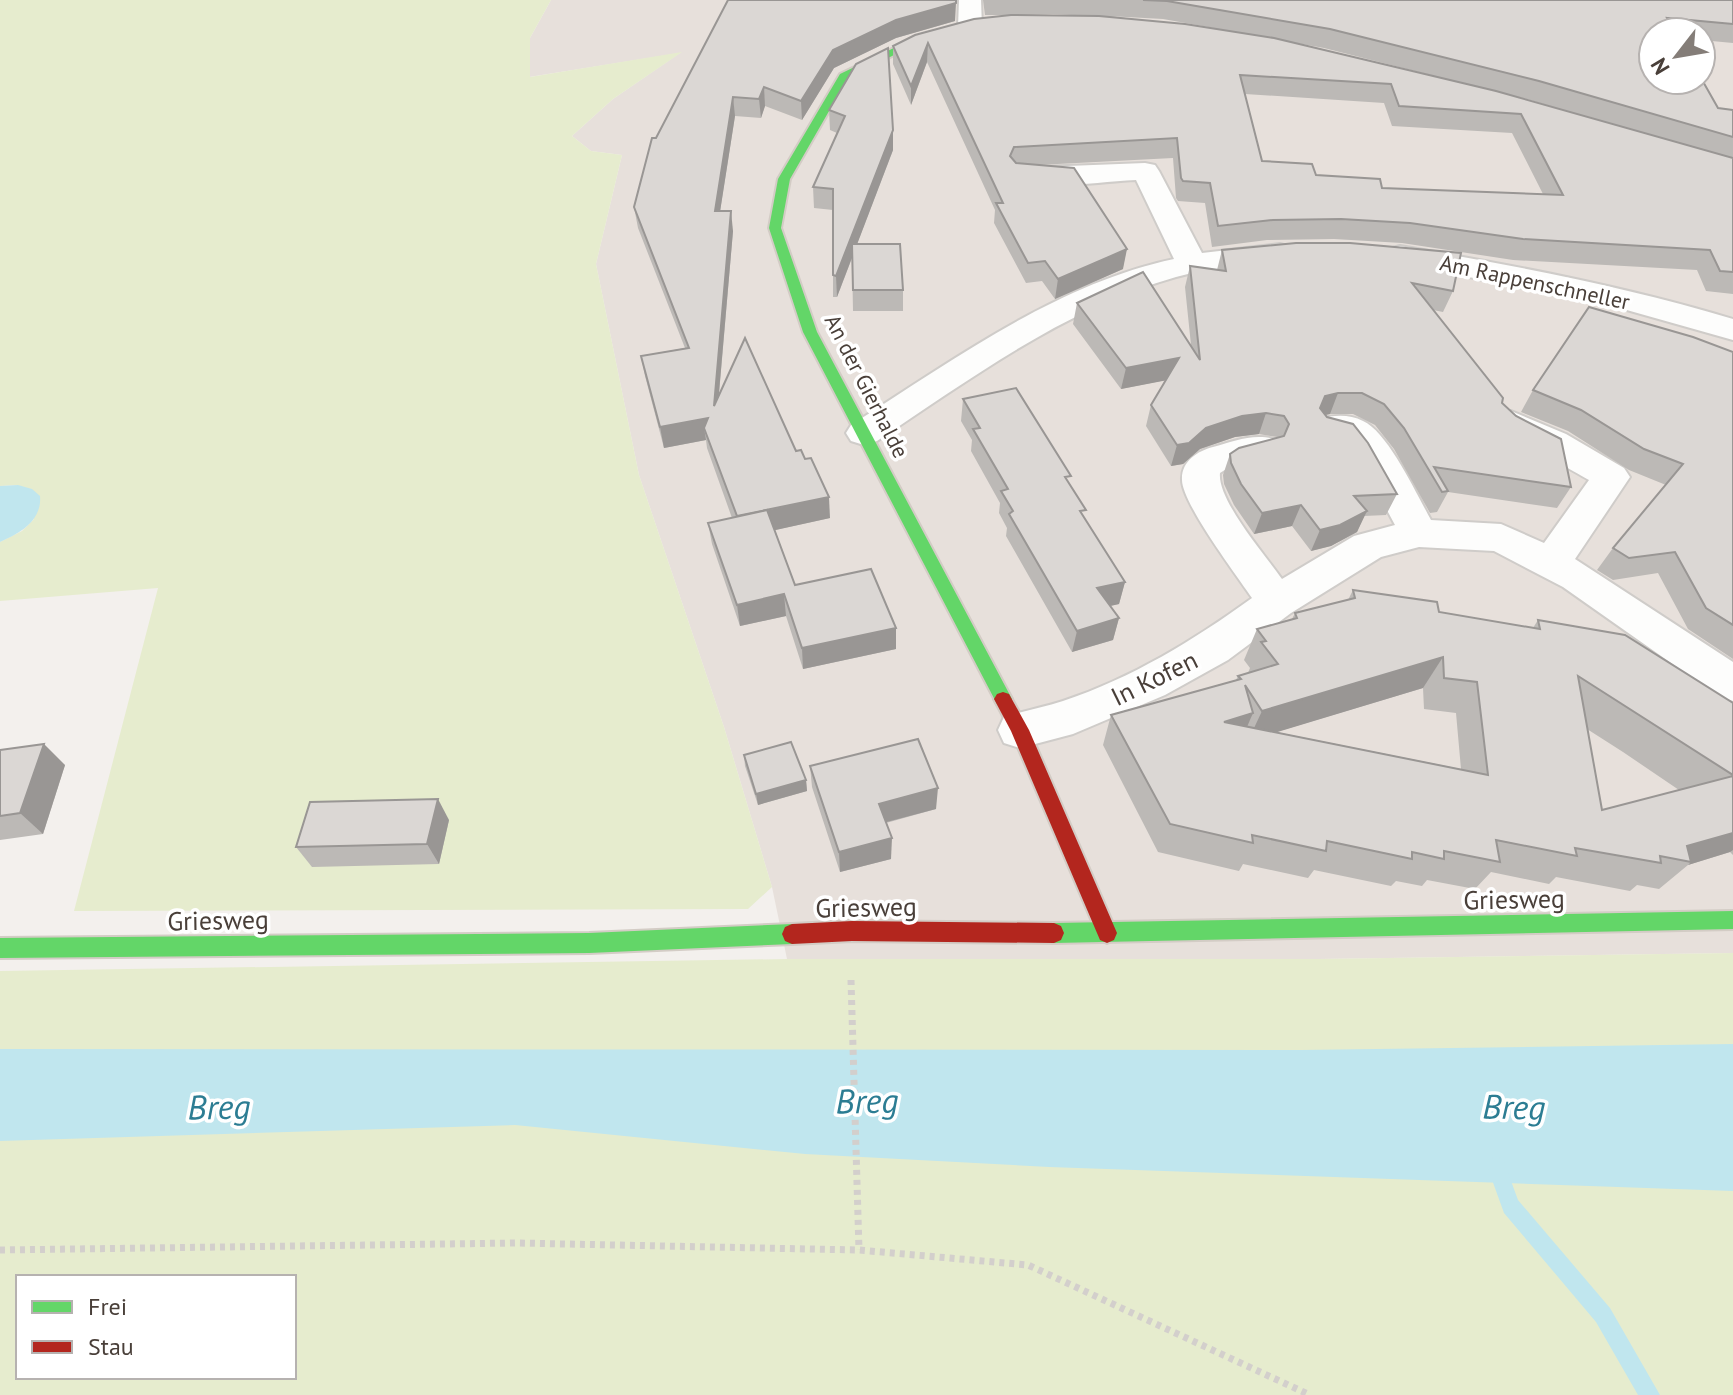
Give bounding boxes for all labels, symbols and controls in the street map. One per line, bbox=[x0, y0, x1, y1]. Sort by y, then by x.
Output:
north arrow bbox=[1637, 16, 1717, 96]
text: N bbox=[1644, 53, 1676, 80]
street label: Am Rappenschneller bbox=[1438, 248, 1633, 316]
street label: An der Gierhalde bbox=[819, 309, 915, 463]
street label: In Kofen bbox=[1105, 643, 1203, 713]
street label: Griesweg bbox=[1463, 882, 1565, 916]
street label: Griesweg bbox=[815, 890, 917, 924]
street label: Griesweg bbox=[167, 903, 269, 937]
water label: Breg bbox=[835, 1077, 899, 1123]
water label: Breg bbox=[187, 1083, 251, 1129]
water label: Breg bbox=[1482, 1083, 1546, 1129]
legend bbox=[16, 1275, 296, 1379]
text: Frei bbox=[88, 1291, 127, 1322]
text: Stau bbox=[88, 1331, 134, 1362]

